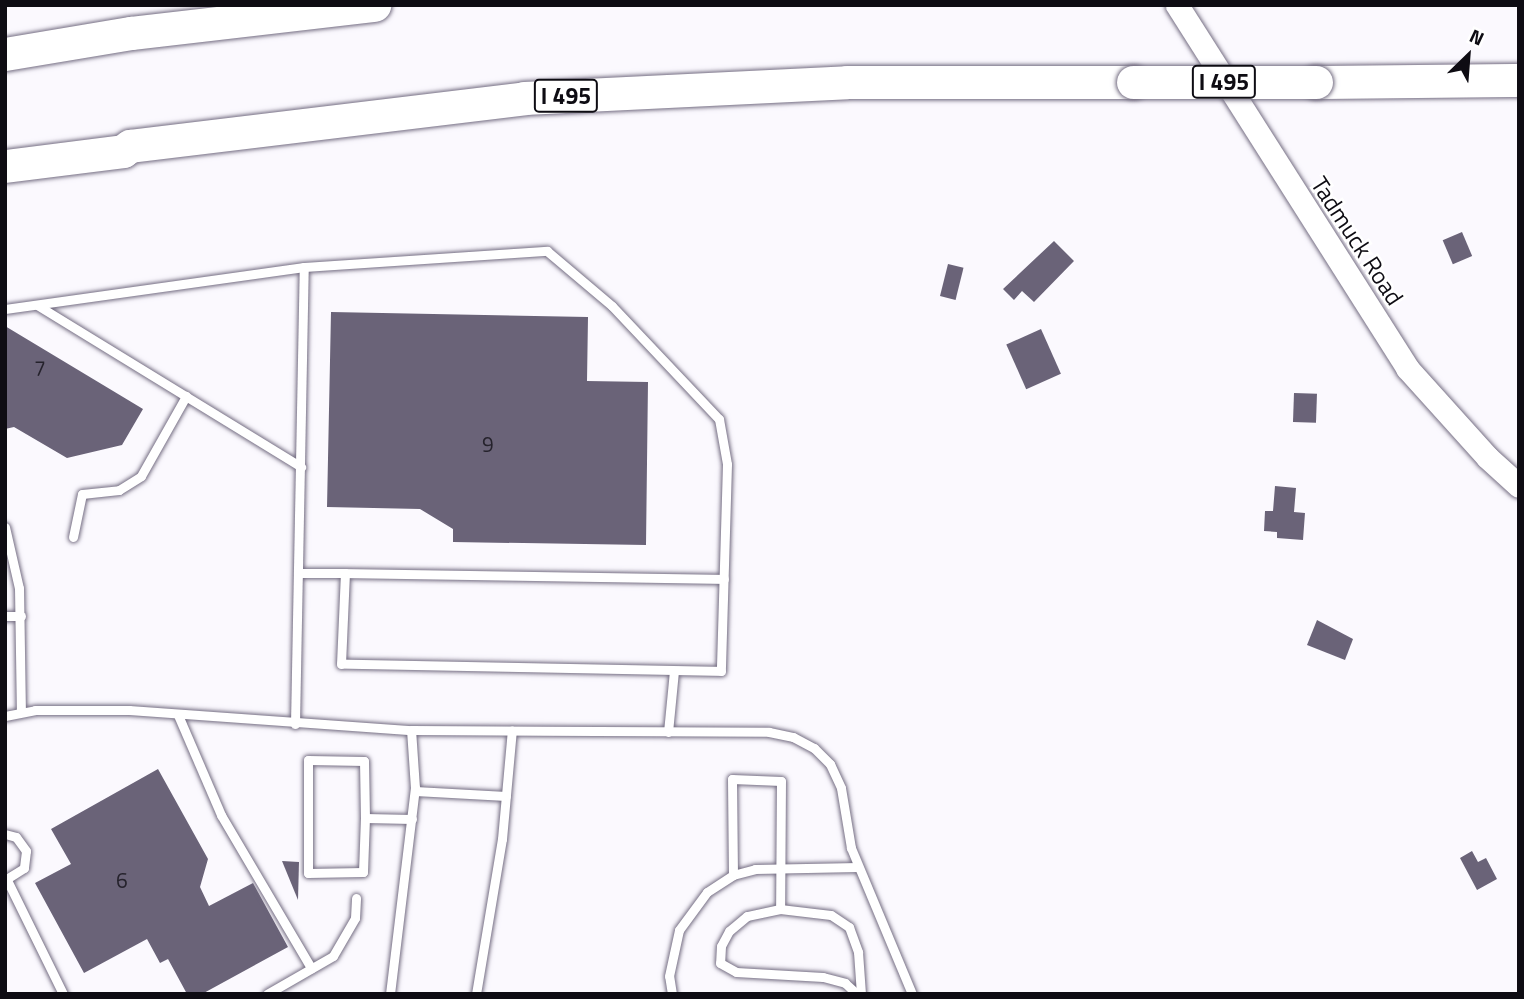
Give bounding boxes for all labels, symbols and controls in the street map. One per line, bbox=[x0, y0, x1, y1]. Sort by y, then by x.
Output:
north arrow bbox=[1433, 21, 1503, 91]
text: N bbox=[1465, 21, 1489, 52]
road number: I 495 bbox=[1191, 62, 1257, 102]
road number: I 495 bbox=[533, 76, 599, 116]
street label: Tadmuck Road bbox=[1305, 171, 1409, 311]
house number: 7 bbox=[34, 355, 46, 381]
house number: 9 bbox=[482, 431, 494, 457]
house number: 6 bbox=[116, 867, 128, 893]

